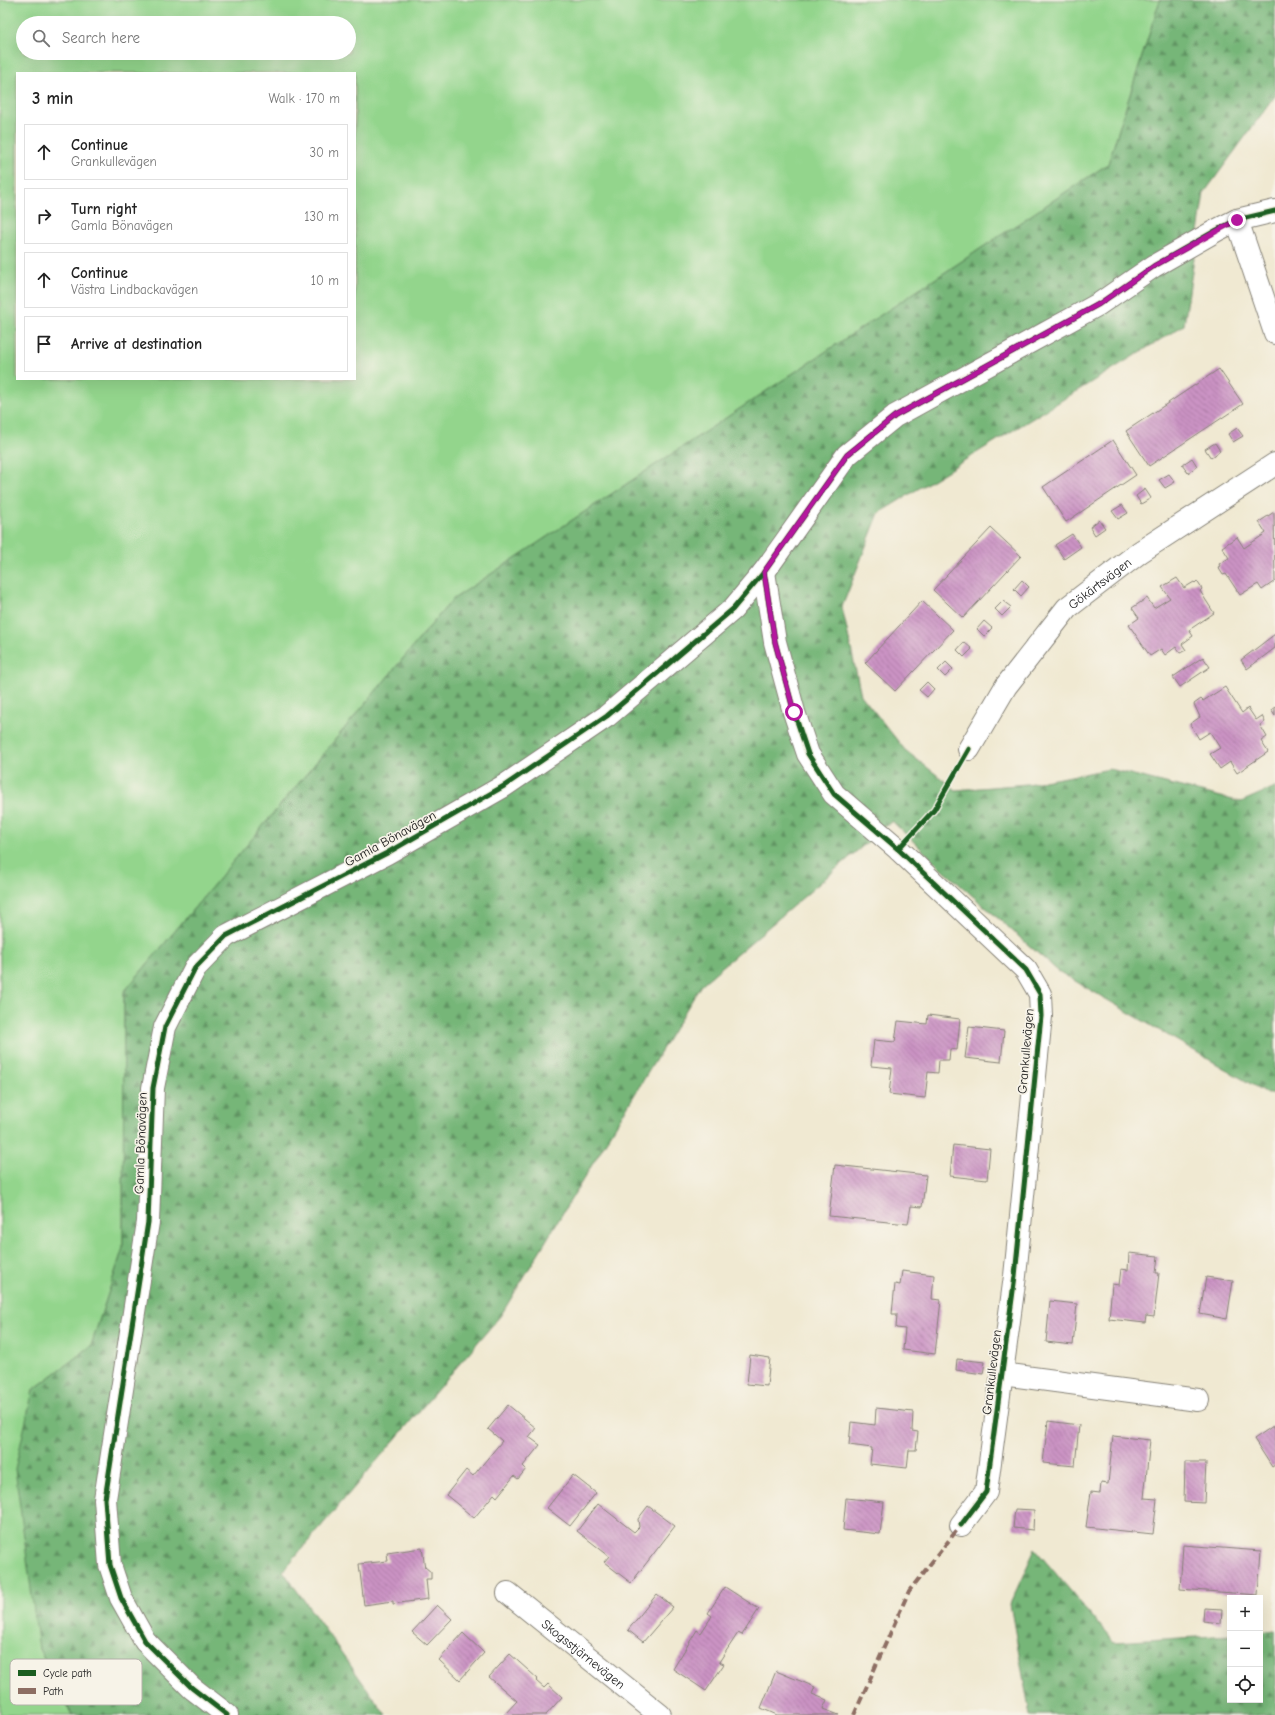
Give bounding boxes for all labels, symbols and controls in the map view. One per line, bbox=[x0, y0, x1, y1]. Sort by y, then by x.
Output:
search box bbox=[16, 16, 356, 60]
icon: search bbox=[30, 27, 52, 49]
text: Search here bbox=[62, 29, 140, 47]
text: 3 min bbox=[32, 89, 73, 108]
text: Walk · 170 m bbox=[268, 91, 340, 106]
text: Continue bbox=[71, 136, 128, 154]
icon: ahead bbox=[33, 141, 55, 163]
text: 30 m bbox=[309, 145, 339, 160]
text: Grankullevägen bbox=[71, 154, 157, 169]
text: Turn right bbox=[71, 200, 137, 218]
icon: right bbox=[33, 205, 55, 227]
text: 130 m bbox=[304, 209, 339, 224]
route end bbox=[1228, 211, 1246, 229]
text: Gamla Bönavägen bbox=[71, 218, 173, 233]
text: Continue bbox=[71, 264, 128, 282]
icon: ahead bbox=[33, 269, 55, 291]
text: 10 m bbox=[311, 273, 339, 288]
text: Västra Lindbackavägen bbox=[71, 282, 198, 297]
icon: arrive bbox=[33, 333, 55, 355]
text: Arrive at destination bbox=[71, 335, 202, 353]
street label: Gökärtsvägen bbox=[1065, 554, 1134, 613]
route start bbox=[785, 703, 803, 721]
street label: Gamla Bönavägen bbox=[342, 807, 438, 870]
street label: Grankullevägen bbox=[1014, 1008, 1037, 1094]
street label: Gamla Bönavägen bbox=[131, 1092, 150, 1194]
street label: Grankullevägen bbox=[979, 1329, 1004, 1416]
map controls bbox=[1227, 1595, 1263, 1703]
button: + bbox=[1227, 1595, 1263, 1631]
street label: Skogsstjärnevägen bbox=[539, 1616, 628, 1692]
button: − bbox=[1227, 1631, 1263, 1667]
legend bbox=[10, 1659, 142, 1705]
text: Cycle path bbox=[43, 1667, 92, 1680]
button: locate bbox=[1227, 1667, 1263, 1703]
text: Path bbox=[43, 1685, 64, 1698]

